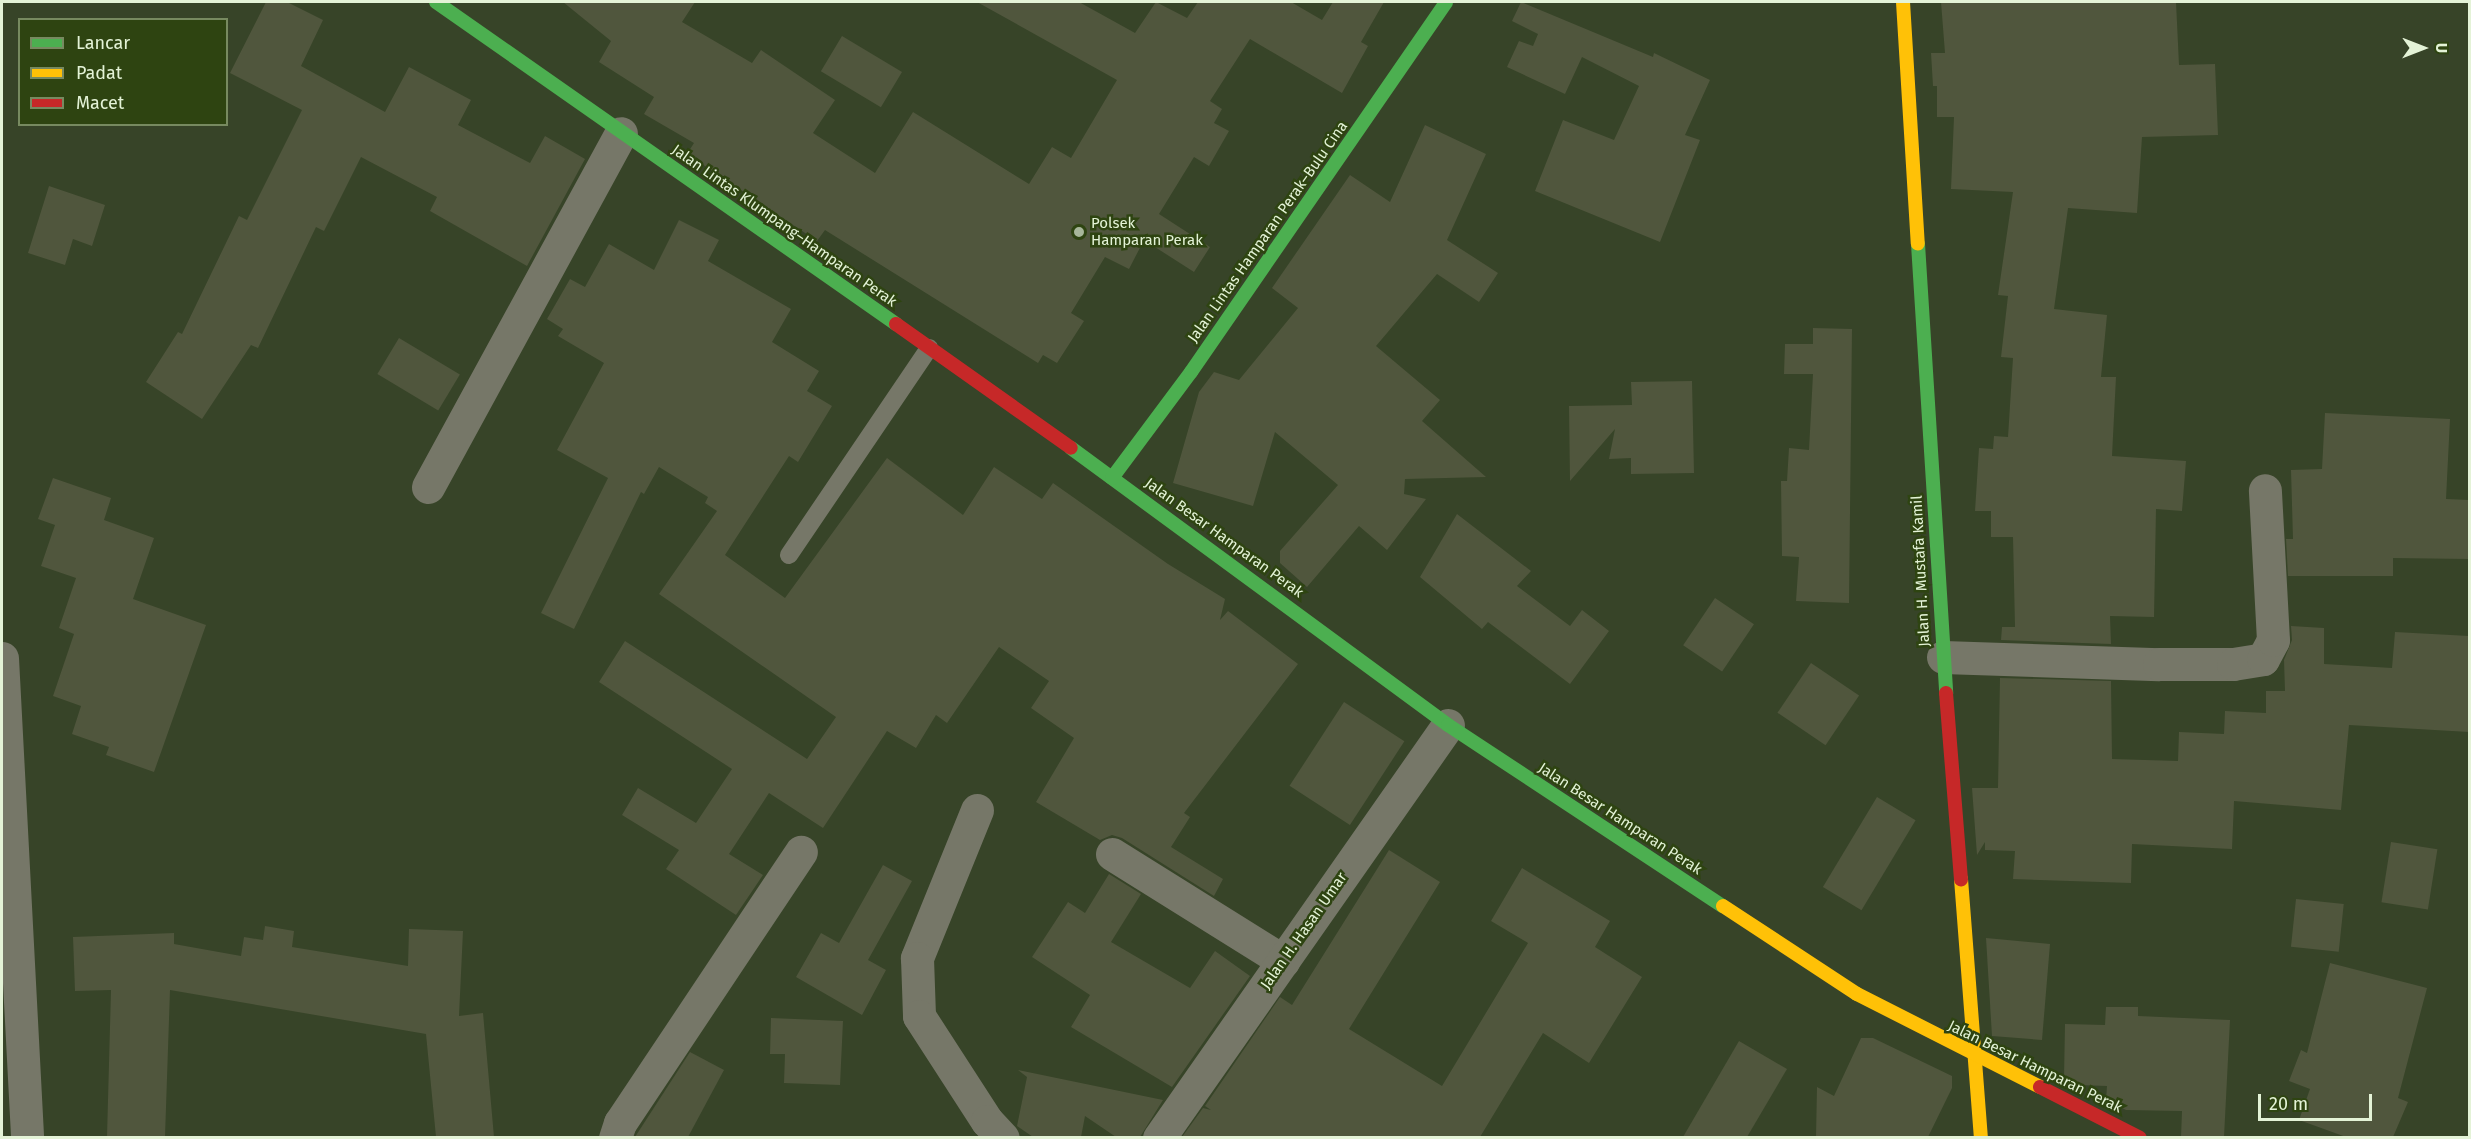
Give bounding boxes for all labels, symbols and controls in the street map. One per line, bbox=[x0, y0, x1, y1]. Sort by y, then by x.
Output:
legend bbox=[18, 18, 228, 126]
north arrow bbox=[2393, 18, 2453, 78]
text: Lancar bbox=[76, 32, 130, 54]
text: U bbox=[2432, 43, 2451, 53]
text: Padat bbox=[76, 62, 122, 84]
text: Macet bbox=[76, 92, 124, 114]
street label: Jalan Lintas Hamparan Perak–Bulu Cina bbox=[1184, 118, 1352, 346]
street label: Jalan Lintas Klumpang–Hamparan Perak bbox=[668, 141, 900, 311]
place label: Polsek Hamparan Perak bbox=[1091, 214, 1203, 249]
marker: Polsek Hamparan Perak bbox=[1072, 225, 1086, 239]
street label: Jalan Besar Hamparan Perak bbox=[1141, 474, 1307, 602]
street label: Jalan H. Mustafa Kamil bbox=[1908, 495, 1934, 647]
street label: Jalan Besar Hamparan Perak bbox=[1535, 759, 1705, 879]
street label: Jalan H. Hasan Umar bbox=[1257, 869, 1351, 993]
street label: Jalan Besar Hamparan Perak bbox=[1945, 1017, 2125, 1117]
scale bar bbox=[2261, 1082, 2375, 1120]
text: 20 m bbox=[2269, 1093, 2308, 1115]

